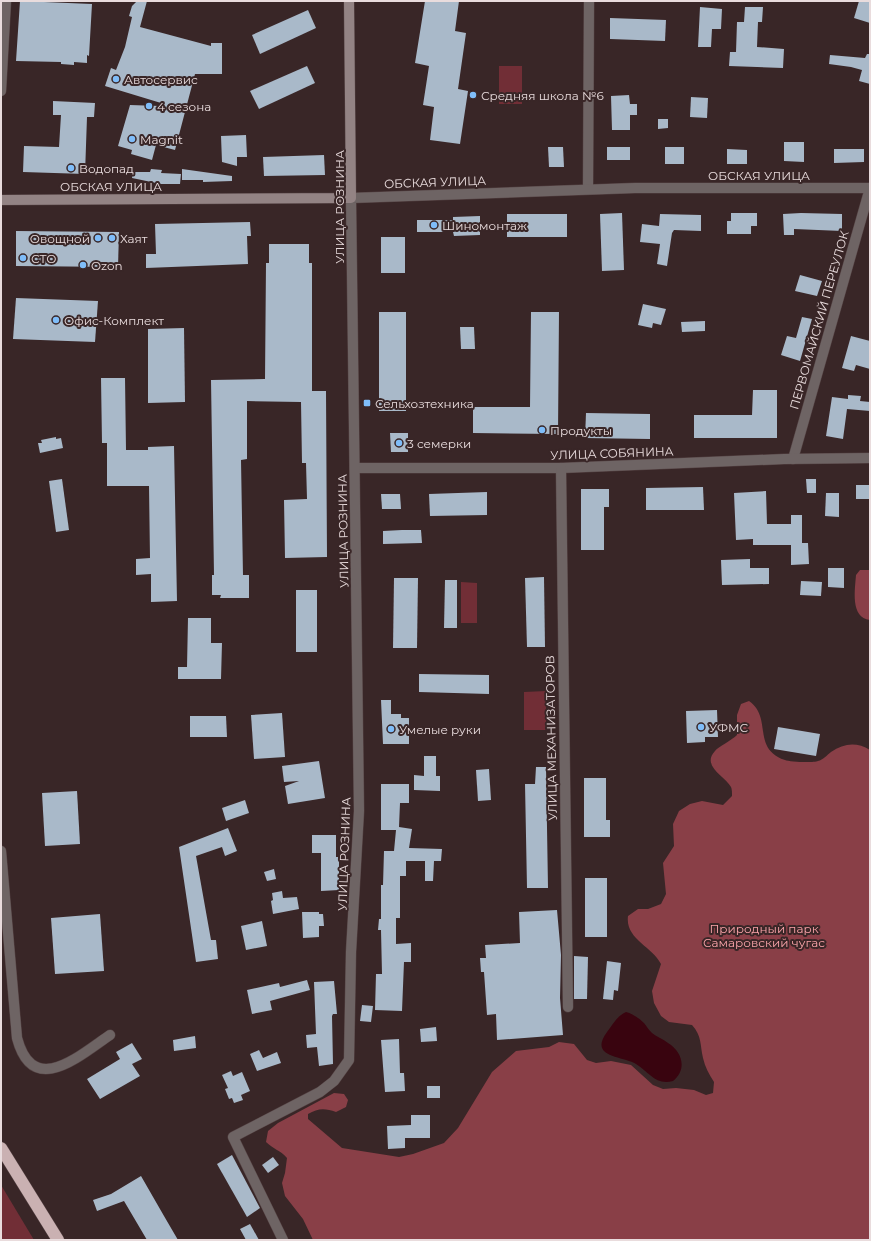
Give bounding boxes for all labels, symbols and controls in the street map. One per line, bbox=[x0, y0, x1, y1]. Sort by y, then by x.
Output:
place label: Автосервис bbox=[124, 72, 198, 87]
marker: Автосервис bbox=[111, 74, 121, 84]
place label: Средняя школа №6 bbox=[481, 88, 604, 103]
marker: Средняя школа №6 bbox=[468, 90, 478, 100]
place label: 4 сезона bbox=[157, 99, 211, 114]
marker: 4 сезона bbox=[144, 101, 154, 111]
place label: Magnit bbox=[140, 132, 183, 147]
marker: Magnit bbox=[127, 134, 137, 144]
street label: УЛИЦА РОЗНИНА bbox=[332, 150, 347, 264]
place label: Водопад bbox=[79, 161, 134, 176]
marker: Водопад bbox=[66, 163, 76, 173]
street label: ОБСКАЯ УЛИЦА bbox=[708, 168, 810, 183]
street label: ОБСКАЯ УЛИЦА bbox=[384, 173, 486, 191]
street label: ОБСКАЯ УЛИЦА bbox=[60, 179, 162, 194]
place label: Шиномонтаж bbox=[442, 218, 527, 233]
marker: Шиномонтаж bbox=[429, 220, 439, 230]
street label: ПЕРВОМАЙСКИЙ ПЕРЕУЛОК bbox=[786, 228, 852, 411]
place label: Овощной bbox=[30, 231, 90, 246]
place label: Хаят bbox=[120, 231, 148, 246]
marker: Овощной bbox=[93, 233, 103, 243]
marker: Хаят bbox=[107, 233, 117, 243]
place label: СТО bbox=[31, 251, 57, 266]
marker: СТО bbox=[18, 253, 28, 263]
place label: Ozon bbox=[91, 258, 123, 273]
marker: Ozon bbox=[78, 260, 88, 270]
place label: Офис-Комплект bbox=[64, 313, 164, 328]
marker: Офис-Комплект bbox=[51, 315, 61, 325]
place label: Сельхозтехника bbox=[375, 396, 474, 411]
marker: Сельхозтехника bbox=[362, 398, 372, 408]
place label: Продукты bbox=[550, 423, 612, 438]
marker: Продукты bbox=[537, 425, 547, 435]
place label: 3 семерки bbox=[407, 436, 471, 451]
marker: 3 семерки bbox=[394, 438, 404, 448]
street label: УЛИЦА СОБЯНИНА bbox=[550, 443, 674, 463]
street label: УЛИЦА РОЗНИНА bbox=[335, 474, 351, 588]
street label: УЛИЦА МЕХАНИЗАТОРОВ bbox=[542, 655, 560, 821]
place label: УФМС bbox=[709, 720, 748, 735]
place label: Умелые руки bbox=[399, 722, 481, 737]
marker: УФМС bbox=[696, 722, 706, 732]
marker: Умелые руки bbox=[386, 724, 396, 734]
street label: УЛИЦА РОЗНИНА bbox=[335, 797, 353, 911]
park label: Природный парк Самаровский чугас bbox=[703, 921, 825, 950]

